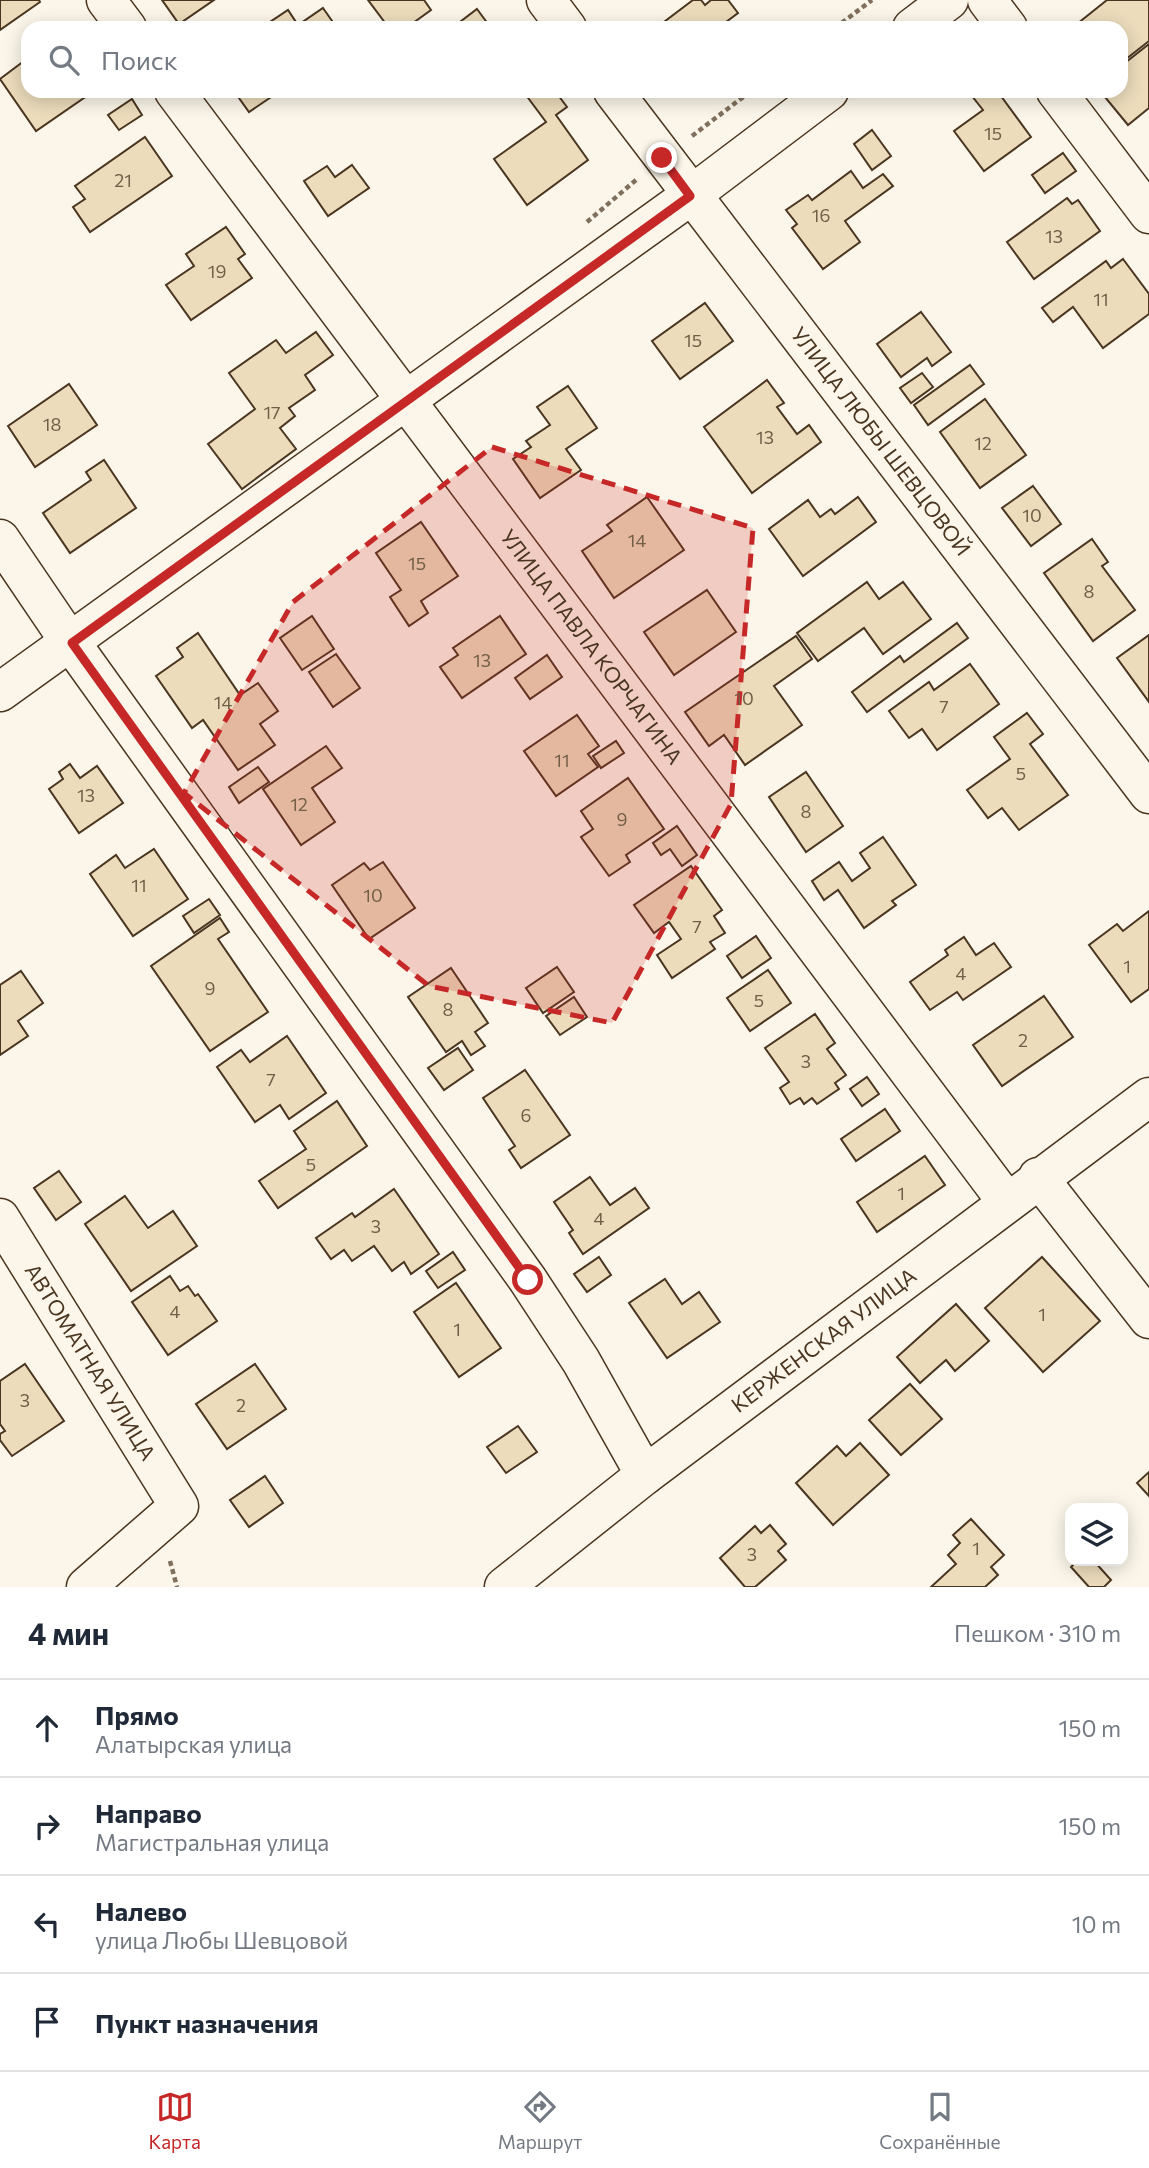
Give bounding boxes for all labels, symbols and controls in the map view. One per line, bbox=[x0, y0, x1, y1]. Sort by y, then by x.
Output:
search box bbox=[21, 21, 1128, 98]
icon: search bbox=[45, 41, 83, 79]
text: Поиск bbox=[101, 44, 178, 75]
house number: 15 bbox=[984, 122, 1002, 144]
route end bbox=[646, 142, 677, 173]
house number: 21 bbox=[114, 169, 132, 191]
house number: 16 bbox=[812, 204, 830, 226]
house number: 13 bbox=[1045, 225, 1063, 247]
house number: 19 bbox=[208, 260, 226, 282]
house number: 11 bbox=[1093, 288, 1109, 310]
street label: УЛИЦА ЛЮБЫ ШЕВЦОВОЙ bbox=[786, 322, 977, 560]
house number: 15 bbox=[684, 329, 702, 351]
house number: 17 bbox=[263, 401, 281, 423]
house number: 18 bbox=[43, 413, 61, 435]
house number: 13 bbox=[756, 426, 774, 448]
house number: 12 bbox=[974, 432, 992, 454]
house number: 10 bbox=[1022, 504, 1042, 526]
street label: УЛИЦА ПАВЛА КОРЧАГИНА bbox=[496, 524, 688, 768]
house number: 14 bbox=[628, 529, 646, 551]
house number: 15 bbox=[408, 552, 426, 574]
house number: 8 bbox=[1084, 580, 1095, 602]
house number: 13 bbox=[473, 649, 491, 671]
house number: 10 bbox=[734, 687, 754, 709]
house number: 14 bbox=[214, 691, 232, 713]
house number: 7 bbox=[939, 695, 949, 717]
house number: 11 bbox=[554, 749, 570, 771]
house number: 5 bbox=[1016, 762, 1026, 784]
house number: 13 bbox=[77, 784, 95, 806]
house number: 12 bbox=[290, 793, 308, 815]
house number: 8 bbox=[801, 800, 812, 822]
house number: 9 bbox=[617, 808, 627, 830]
house number: 11 bbox=[131, 874, 147, 896]
house number: 10 bbox=[363, 884, 383, 906]
house number: 7 bbox=[692, 915, 702, 937]
house number: 1 bbox=[1123, 955, 1131, 977]
house number: 4 bbox=[956, 962, 967, 984]
house number: 9 bbox=[205, 977, 215, 999]
house number: 5 bbox=[754, 989, 764, 1011]
house number: 8 bbox=[443, 998, 454, 1020]
house number: 2 bbox=[1018, 1029, 1028, 1051]
house number: 3 bbox=[801, 1050, 811, 1072]
house number: 7 bbox=[266, 1068, 276, 1090]
house number: 6 bbox=[521, 1104, 531, 1126]
house number: 5 bbox=[306, 1153, 316, 1175]
house number: 1 bbox=[897, 1182, 905, 1204]
house number: 4 bbox=[594, 1207, 605, 1229]
house number: 3 bbox=[371, 1215, 381, 1237]
street label: АВТОМАТНАЯ УЛИЦА bbox=[21, 1259, 161, 1464]
street label: КЕРЖЕНСКАЯ УЛИЦА bbox=[726, 1262, 921, 1417]
route start bbox=[512, 1264, 543, 1295]
house number: 4 bbox=[170, 1300, 181, 1322]
house number: 1 bbox=[1038, 1303, 1046, 1325]
house number: 1 bbox=[453, 1318, 461, 1340]
house number: 3 bbox=[20, 1389, 30, 1411]
house number: 2 bbox=[236, 1394, 246, 1416]
map controls bbox=[1065, 1503, 1128, 1566]
button: layers bbox=[1065, 1503, 1128, 1566]
house number: 1 bbox=[972, 1537, 980, 1559]
house number: 3 bbox=[747, 1543, 757, 1565]
text: 4 мин bbox=[28, 1614, 109, 1651]
text: Пешком · 310 m bbox=[954, 1619, 1121, 1647]
text: Прямо bbox=[95, 1699, 179, 1730]
icon: ahead bbox=[28, 1709, 66, 1747]
text: 150 m bbox=[1058, 1714, 1121, 1742]
text: Алатырская улица bbox=[95, 1730, 292, 1758]
text: Направо bbox=[95, 1797, 202, 1828]
icon: right bbox=[28, 1807, 66, 1845]
text: 150 m bbox=[1058, 1812, 1121, 1840]
text: Магистральная улица bbox=[95, 1828, 329, 1856]
text: Налево bbox=[95, 1895, 187, 1926]
icon: left bbox=[28, 1905, 66, 1943]
text: 10 m bbox=[1072, 1910, 1121, 1938]
text: улица Любы Шевцовой bbox=[95, 1926, 348, 1954]
icon: arrive bbox=[28, 2003, 66, 2041]
text: Пункт назначения bbox=[95, 2007, 319, 2038]
tab: Карта bbox=[148, 2088, 201, 2153]
tab: Маршрут bbox=[498, 2088, 582, 2153]
tab: Сохранённые bbox=[879, 2088, 1000, 2153]

